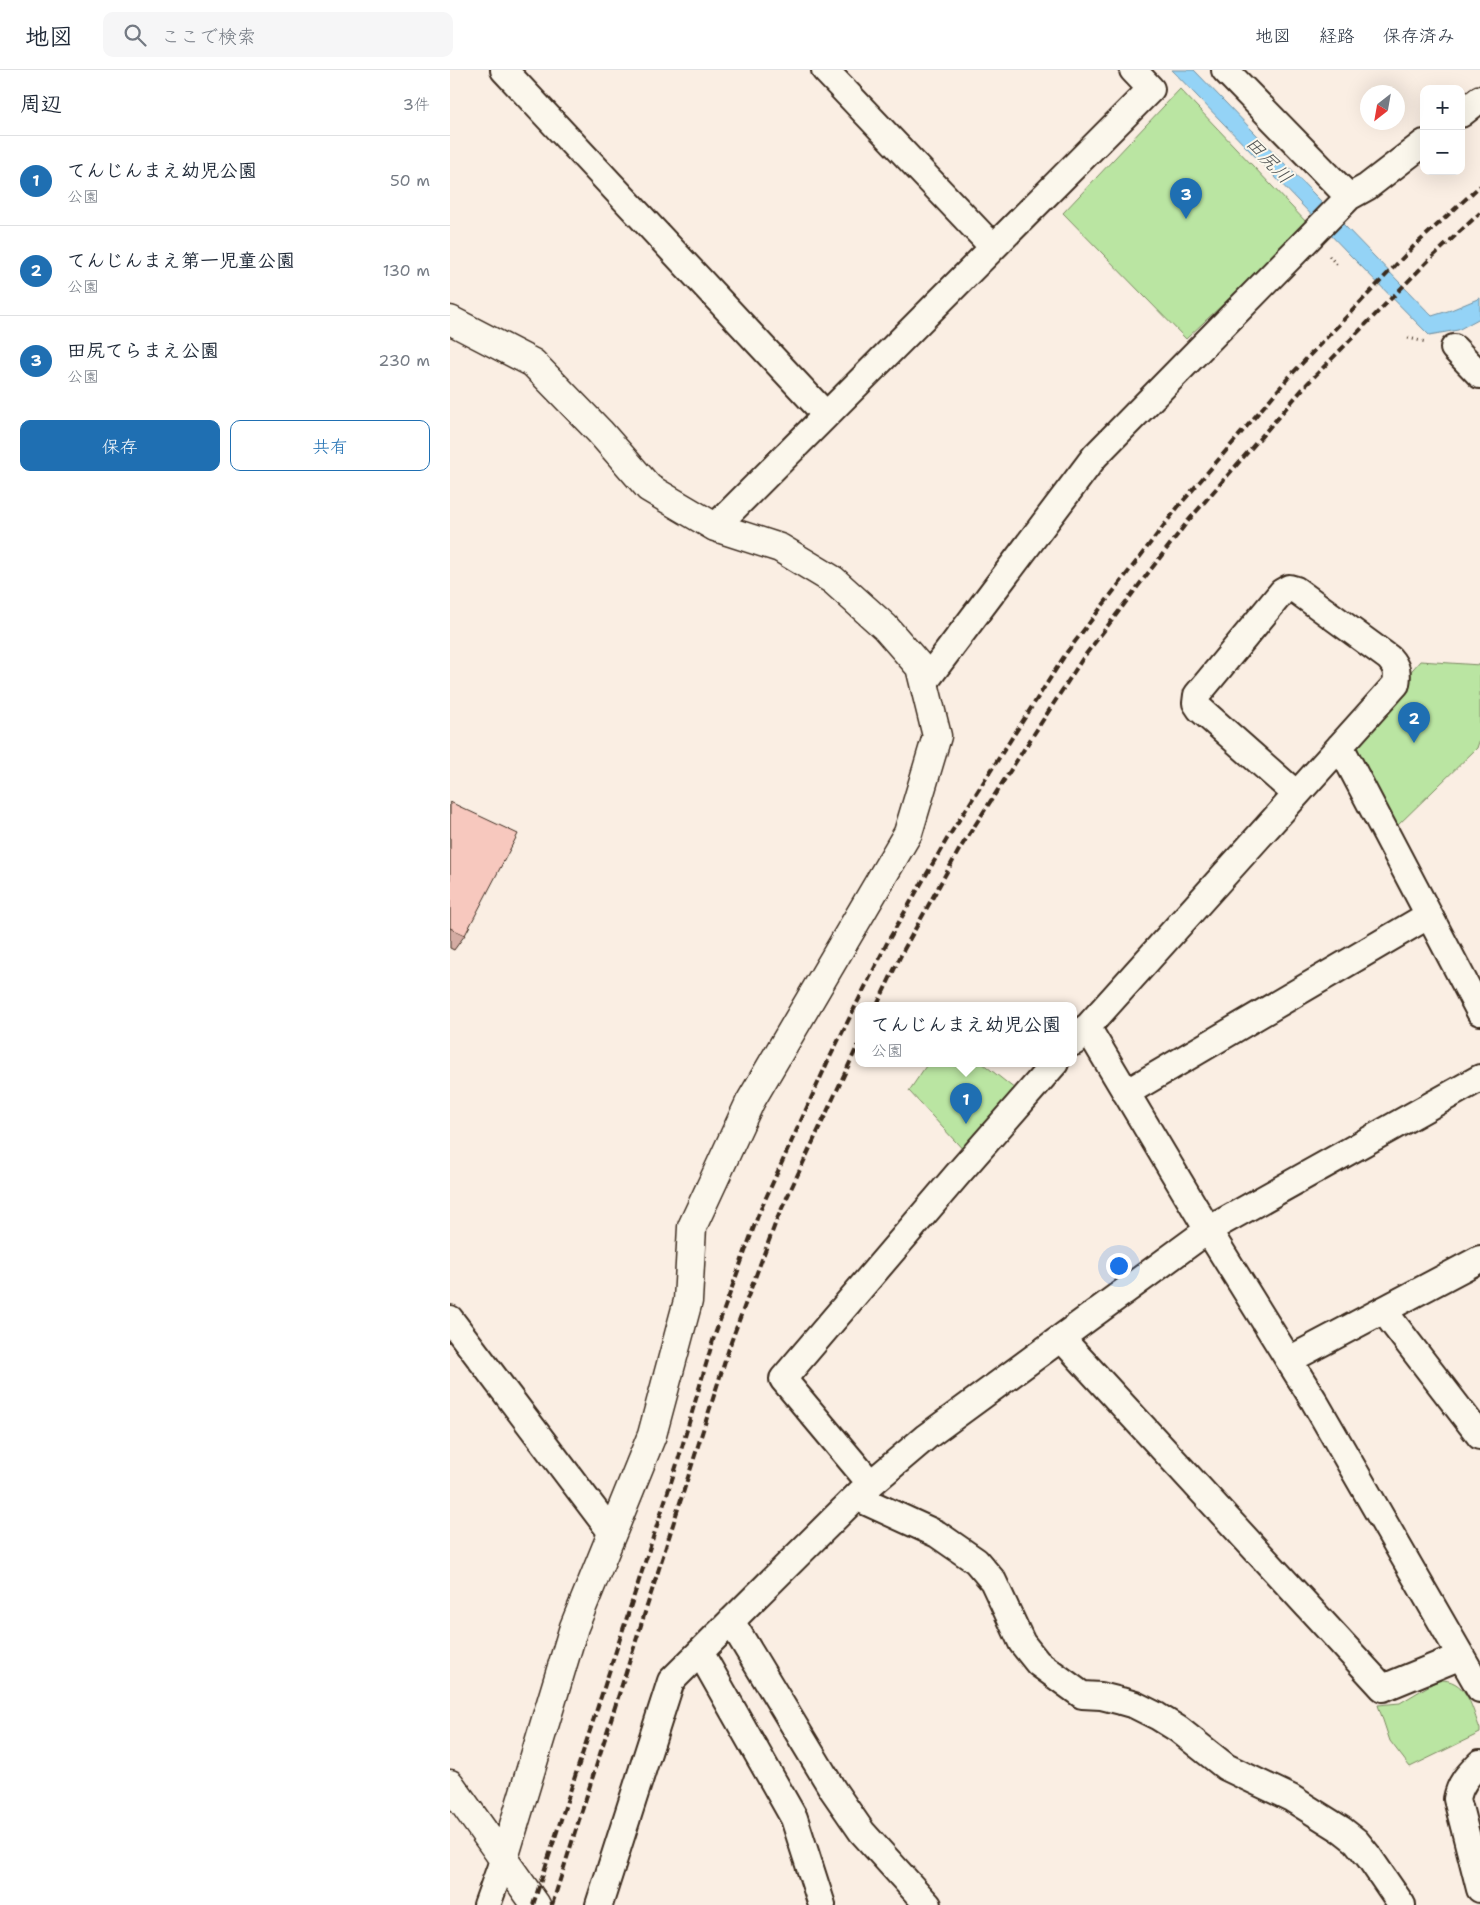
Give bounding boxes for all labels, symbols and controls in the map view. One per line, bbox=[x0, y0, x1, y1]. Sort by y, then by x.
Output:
search box bbox=[103, 12, 453, 57]
text: 地図 bbox=[25, 21, 73, 53]
icon: search bbox=[121, 21, 149, 49]
text: ここで検索 bbox=[161, 24, 256, 49]
text: 地図 bbox=[1255, 24, 1291, 48]
text: 経路 bbox=[1319, 24, 1355, 48]
text: 保存済み bbox=[1383, 24, 1455, 48]
north arrow bbox=[1360, 85, 1405, 130]
map controls bbox=[1420, 85, 1465, 175]
button: + bbox=[1420, 85, 1465, 130]
text: 周辺 bbox=[20, 90, 62, 118]
text: 3件 bbox=[403, 94, 430, 115]
button: − bbox=[1420, 130, 1465, 175]
water label: 田尻川 bbox=[1240, 131, 1298, 189]
text: てんじんまえ幼児公園 bbox=[67, 158, 257, 183]
text: 1 bbox=[32, 170, 40, 191]
text: 50 m bbox=[390, 170, 430, 191]
pin: 3 bbox=[1170, 178, 1202, 219]
text: 公園 bbox=[67, 186, 99, 207]
text: てんじんまえ第一児童公園 bbox=[67, 248, 295, 273]
text: 2 bbox=[30, 260, 42, 281]
text: 130 m bbox=[383, 260, 430, 281]
text: 公園 bbox=[67, 276, 99, 297]
text: 田尻てらまえ公園 bbox=[67, 338, 219, 363]
text: 3 bbox=[30, 350, 42, 371]
text: 230 m bbox=[378, 350, 430, 371]
text: 公園 bbox=[67, 366, 99, 387]
button: 保存 bbox=[20, 420, 220, 471]
button: 共有 bbox=[230, 420, 430, 471]
pin: 2 bbox=[1398, 702, 1430, 743]
popup bbox=[855, 1002, 1077, 1067]
text: てんじんまえ幼児公園 bbox=[871, 1012, 1061, 1037]
text: 公園 bbox=[871, 1040, 903, 1061]
pin: 1 bbox=[950, 1083, 982, 1124]
your location bbox=[1106, 1253, 1132, 1279]

